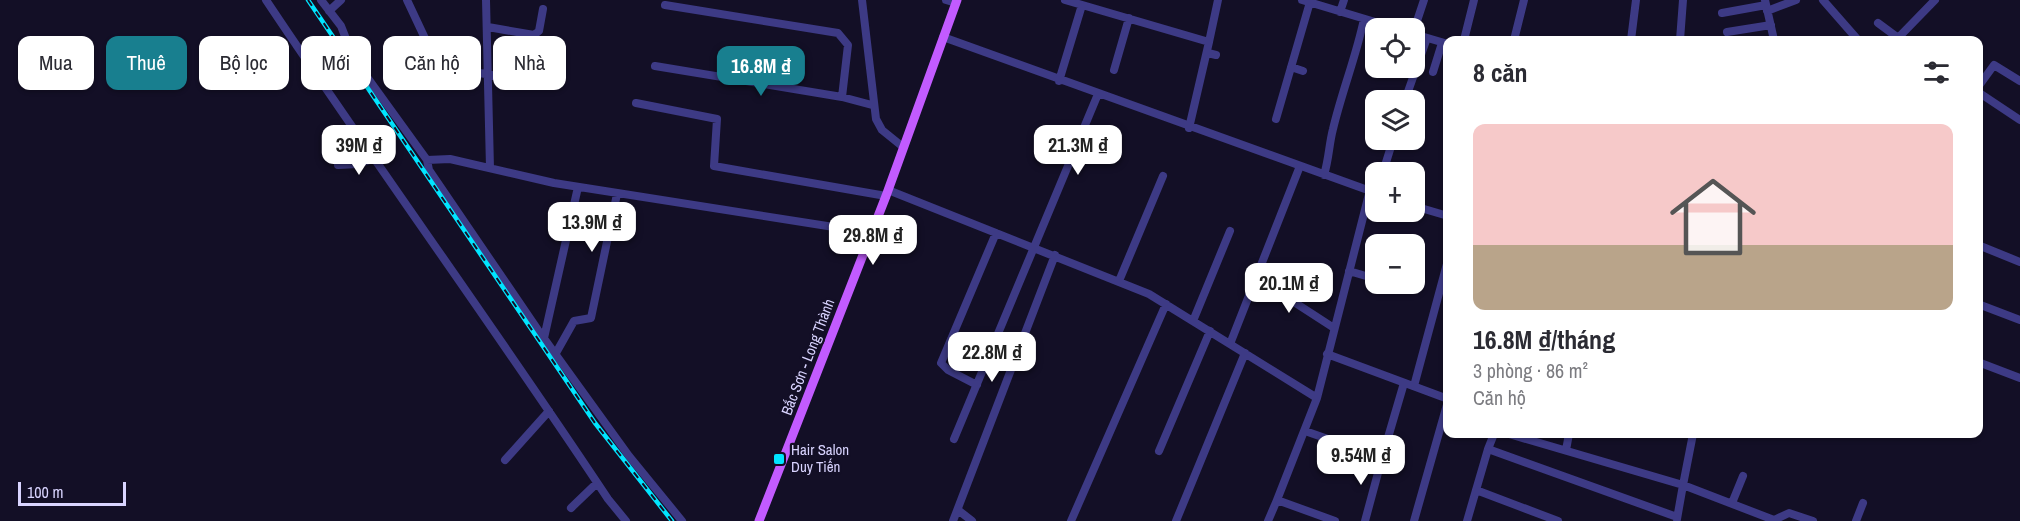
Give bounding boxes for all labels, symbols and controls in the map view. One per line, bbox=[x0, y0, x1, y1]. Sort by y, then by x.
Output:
map controls bbox=[1365, 18, 1425, 294]
button: locate bbox=[1365, 18, 1425, 78]
chip: Mua bbox=[18, 36, 94, 90]
chip: Thuê bbox=[106, 36, 187, 90]
chip: Bộ lọc bbox=[199, 36, 289, 90]
chip: Mới bbox=[301, 36, 371, 90]
chip: Căn hộ bbox=[383, 36, 481, 90]
chip: Nhà bbox=[493, 36, 566, 90]
pin: 16.8M ₫ bbox=[706, 46, 816, 97]
text: 16.8M ₫ bbox=[731, 52, 791, 79]
text: 8 căn bbox=[1473, 55, 1528, 90]
icon: filters bbox=[1920, 56, 1953, 89]
button: layers bbox=[1365, 90, 1425, 150]
pin: 39M ₫ bbox=[317, 125, 401, 176]
pin: 21.3M ₫ bbox=[1023, 125, 1133, 176]
text: 39M ₫ bbox=[336, 131, 382, 158]
text: 21.3M ₫ bbox=[1048, 131, 1108, 158]
button: + bbox=[1365, 162, 1425, 222]
icon: home bbox=[1659, 163, 1767, 271]
pin: 13.9M ₫ bbox=[537, 202, 647, 253]
text: 13.9M ₫ bbox=[562, 208, 622, 235]
pin: 29.8M ₫ bbox=[818, 215, 928, 266]
text: 29.8M ₫ bbox=[843, 221, 903, 248]
button: − bbox=[1365, 234, 1425, 294]
pin: 20.1M ₫ bbox=[1234, 263, 1344, 314]
text: 20.1M ₫ bbox=[1259, 269, 1319, 296]
street label: Bắc Sơn - Long Thành bbox=[776, 296, 839, 418]
text: 16.8M ₫/tháng bbox=[1473, 322, 1615, 357]
pin: 22.8M ₫ bbox=[937, 332, 1047, 383]
text: 22.8M ₫ bbox=[962, 338, 1022, 365]
text: 3 phòng · 86 m² bbox=[1473, 357, 1588, 384]
text: Căn hộ bbox=[1473, 384, 1526, 411]
pin: 9.54M ₫ bbox=[1306, 435, 1416, 486]
place label: Hair Salon Duy Tiến bbox=[791, 439, 849, 477]
text: 9.54M ₫ bbox=[1331, 441, 1391, 468]
marker: Hair Salon Duy Tiến bbox=[772, 452, 786, 466]
scale bar bbox=[18, 479, 126, 506]
text: 100 m bbox=[27, 481, 63, 503]

